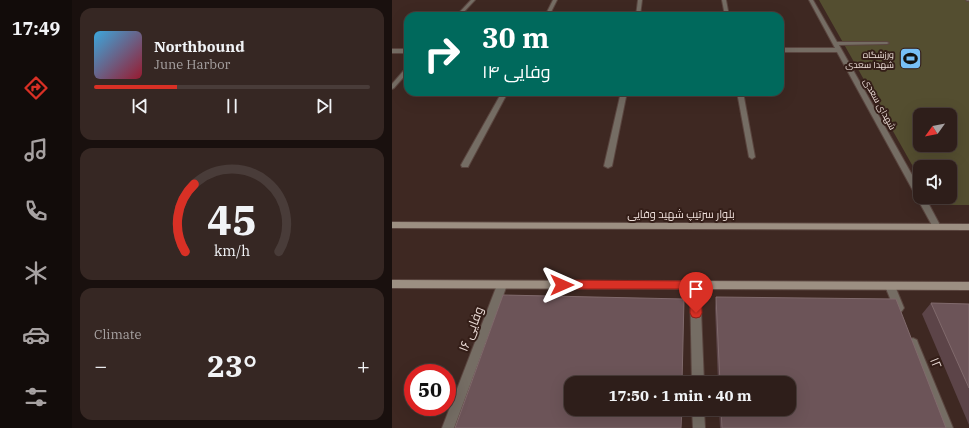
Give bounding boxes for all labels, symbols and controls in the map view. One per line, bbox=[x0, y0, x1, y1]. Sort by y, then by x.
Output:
text: 17:49 bbox=[12, 17, 60, 40]
text: 30 m bbox=[482, 19, 549, 56]
icon: right bbox=[416, 28, 468, 80]
text: Northbound bbox=[154, 37, 245, 56]
sports icon: ورزشگاه شهدا سعدی bbox=[897, 46, 923, 72]
place label: ورزشگاه شهدا سعدی bbox=[845, 49, 894, 70]
text: June Harbor bbox=[154, 56, 230, 73]
text: وفایی ۱۴ bbox=[482, 60, 550, 83]
icon: directions bbox=[22, 74, 50, 102]
street label: شهدای سعدی bbox=[861, 76, 899, 132]
icon: previous bbox=[129, 95, 151, 117]
icon: pause bbox=[221, 95, 243, 117]
icon: next bbox=[313, 95, 335, 117]
north arrow bbox=[913, 108, 957, 152]
map controls bbox=[913, 108, 957, 204]
icon: music bbox=[22, 136, 50, 164]
button: sound bbox=[913, 160, 957, 204]
text: 45 bbox=[207, 192, 257, 246]
icon: phone bbox=[22, 197, 50, 225]
street label: بلوار سرتیپ شهید وفایی bbox=[627, 207, 735, 221]
text: km/h bbox=[214, 241, 250, 260]
icon: climate bbox=[22, 259, 50, 287]
position arrow bbox=[541, 264, 583, 306]
pin bbox=[679, 272, 713, 313]
icon: arrive bbox=[685, 278, 707, 300]
street label: وفایی ۱۶ bbox=[455, 304, 487, 354]
icon: car bbox=[22, 321, 50, 349]
text: Climate bbox=[94, 326, 141, 343]
text: 23° bbox=[207, 346, 257, 385]
text: − bbox=[94, 351, 107, 380]
text: + bbox=[357, 351, 370, 380]
street label: ۱۲ bbox=[926, 355, 946, 371]
speed limit sign: 50 bbox=[404, 364, 456, 416]
icon: filters bbox=[22, 383, 50, 411]
text: 17:50 · 1 min · 40 m bbox=[608, 386, 752, 405]

